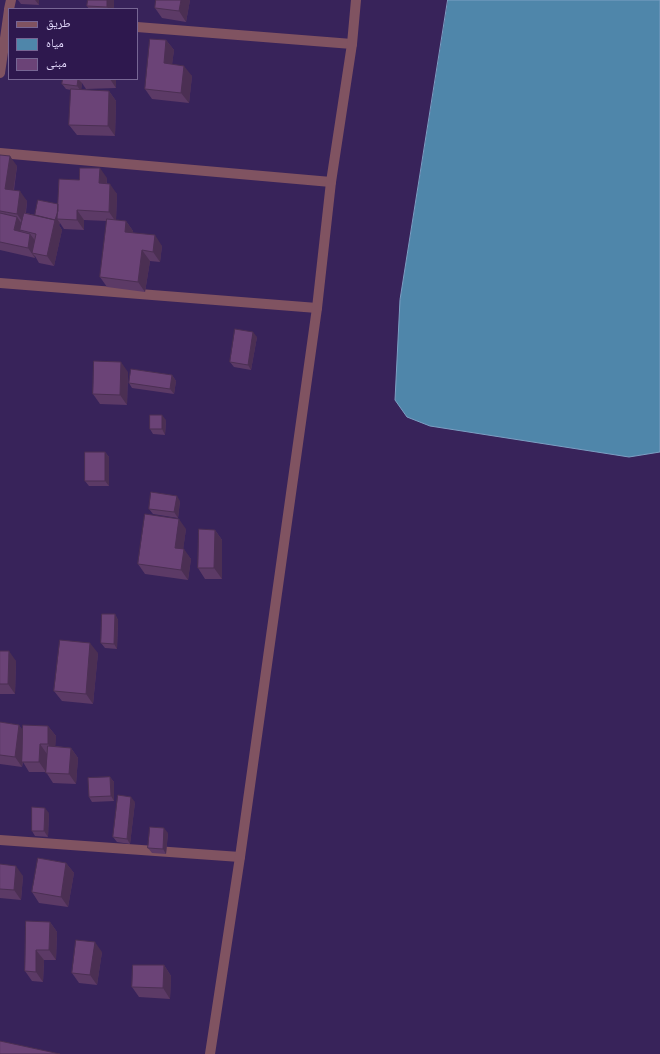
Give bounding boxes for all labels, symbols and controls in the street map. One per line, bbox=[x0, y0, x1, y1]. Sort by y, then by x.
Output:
legend bbox=[8, 8, 138, 80]
text: طريق bbox=[46, 15, 71, 31]
text: مياه bbox=[46, 35, 64, 51]
text: مبنى bbox=[46, 55, 67, 71]

